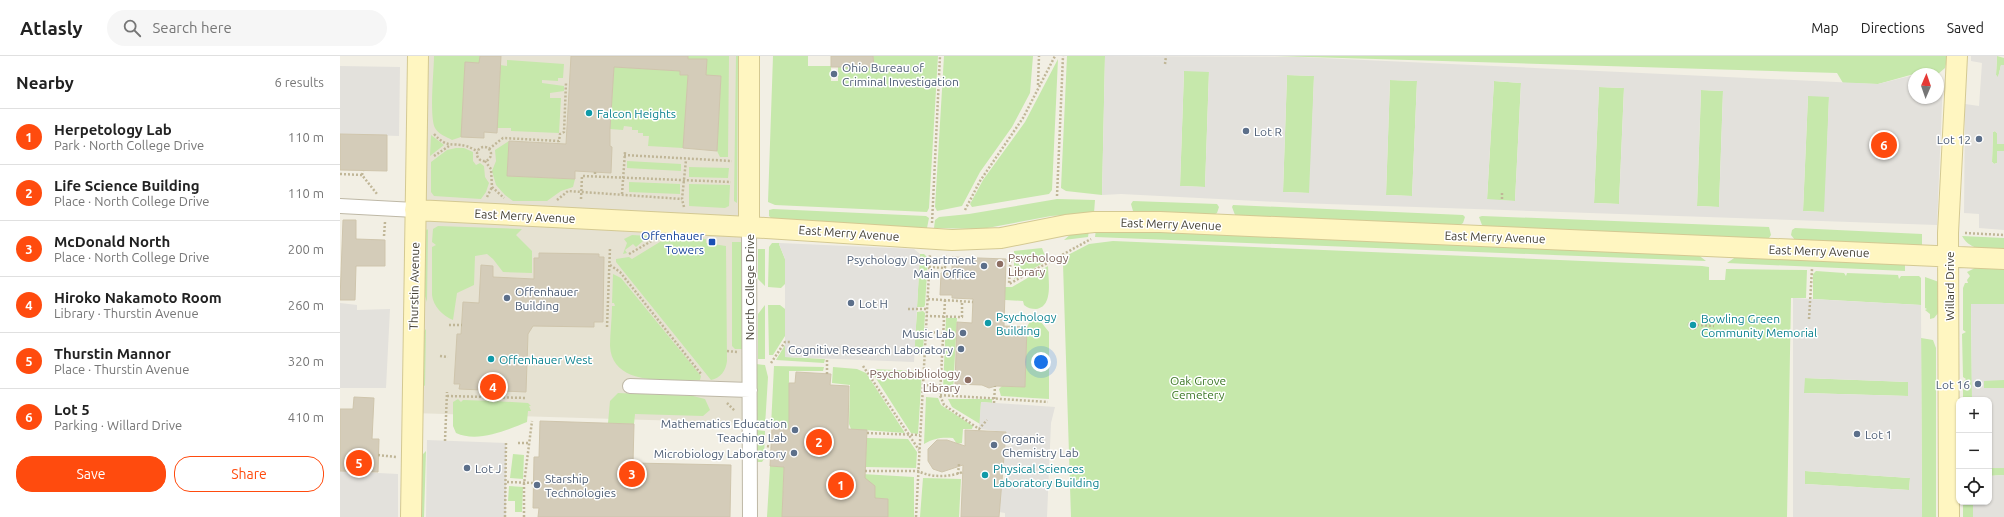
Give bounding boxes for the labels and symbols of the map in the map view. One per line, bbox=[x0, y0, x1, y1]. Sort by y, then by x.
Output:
place label: Ohio Bureau of Criminal Investigation bbox=[842, 61, 959, 88]
north arrow bbox=[1908, 68, 1944, 104]
marker: Ohio Bureau of Criminal Investigation bbox=[829, 69, 839, 79]
place label: Falcon Heights bbox=[597, 107, 676, 120]
marker: Falcon Heights bbox=[584, 108, 594, 118]
place label: Lot R bbox=[1254, 125, 1283, 138]
marker: Lot R bbox=[1241, 126, 1251, 136]
pin: 6 bbox=[1871, 130, 1897, 160]
place label: Lot 12 bbox=[1937, 133, 1971, 146]
marker: Lot 12 bbox=[1974, 134, 1984, 144]
street label: East Merry Avenue bbox=[474, 207, 576, 225]
street label: East Merry Avenue bbox=[1120, 216, 1222, 232]
street label: East Merry Avenue bbox=[798, 223, 900, 243]
place label: Offenhauer Towers bbox=[641, 229, 704, 256]
street label: East Merry Avenue bbox=[1444, 229, 1546, 245]
street label: North College Drive bbox=[743, 234, 756, 340]
marker: Offenhauer Towers bbox=[707, 237, 717, 247]
street label: Thurstin Avenue bbox=[407, 242, 421, 330]
street label: East Merry Avenue bbox=[1768, 243, 1870, 259]
place label: Psychology Library bbox=[1008, 251, 1069, 278]
street label: Willard Drive bbox=[1943, 251, 1956, 321]
place label: Psychology Department Main Office bbox=[847, 253, 976, 280]
marker: Psychology Library bbox=[995, 259, 1005, 269]
marker: Psychology Department Main Office bbox=[979, 261, 989, 271]
place label: Offenhauer Building bbox=[515, 285, 578, 312]
marker: Offenhauer Building bbox=[502, 293, 512, 303]
place label: Lot H bbox=[859, 297, 888, 310]
marker: Lot H bbox=[846, 298, 856, 308]
place label: Psychology Building bbox=[996, 310, 1057, 337]
place label: Bowling Green Community Memorial bbox=[1701, 312, 1817, 339]
marker: Psychology Building bbox=[983, 318, 993, 328]
marker: Bowling Green Community Memorial bbox=[1688, 320, 1698, 330]
place label: Music Lab bbox=[902, 327, 955, 340]
marker: Music Lab bbox=[958, 328, 968, 338]
place label: Cognitive Research Laboratory bbox=[788, 343, 953, 356]
marker: Cognitive Research Laboratory bbox=[956, 344, 966, 354]
your location bbox=[1031, 352, 1051, 372]
place label: Offenhauer West bbox=[499, 353, 592, 366]
marker: Offenhauer West bbox=[486, 354, 496, 364]
place label: Psychobibliology Library bbox=[870, 367, 960, 394]
pin: 4 bbox=[480, 372, 506, 402]
park label: Oak Grove Cemetery bbox=[1170, 374, 1226, 401]
marker: Psychobibliology Library bbox=[963, 375, 973, 385]
place label: Lot 16 bbox=[1936, 378, 1970, 391]
marker: Lot 16 bbox=[1973, 379, 1983, 389]
place label: Mathematics Education Teaching Lab bbox=[661, 417, 787, 444]
marker: Mathematics Education Teaching Lab bbox=[790, 425, 800, 435]
pin: 2 bbox=[806, 427, 832, 457]
place label: Lot 1 bbox=[1865, 428, 1892, 441]
marker: Lot 1 bbox=[1852, 429, 1862, 439]
place label: Organic Chemistry Lab bbox=[1002, 432, 1079, 459]
marker: Organic Chemistry Lab bbox=[989, 440, 999, 450]
place label: Microbiology Laboratory bbox=[654, 447, 786, 460]
pin: 5 bbox=[346, 448, 372, 478]
marker: Microbiology Laboratory bbox=[789, 448, 799, 458]
pin: 3 bbox=[619, 459, 645, 489]
place label: Lot J bbox=[475, 462, 502, 475]
place label: Physical Sciences Laboratory Building bbox=[993, 462, 1099, 489]
marker: Lot J bbox=[462, 463, 472, 473]
pin: 1 bbox=[828, 470, 854, 500]
marker: Physical Sciences Laboratory Building bbox=[980, 470, 990, 480]
place label: Starship Technologies bbox=[545, 472, 616, 499]
marker: Starship Technologies bbox=[532, 480, 542, 490]

